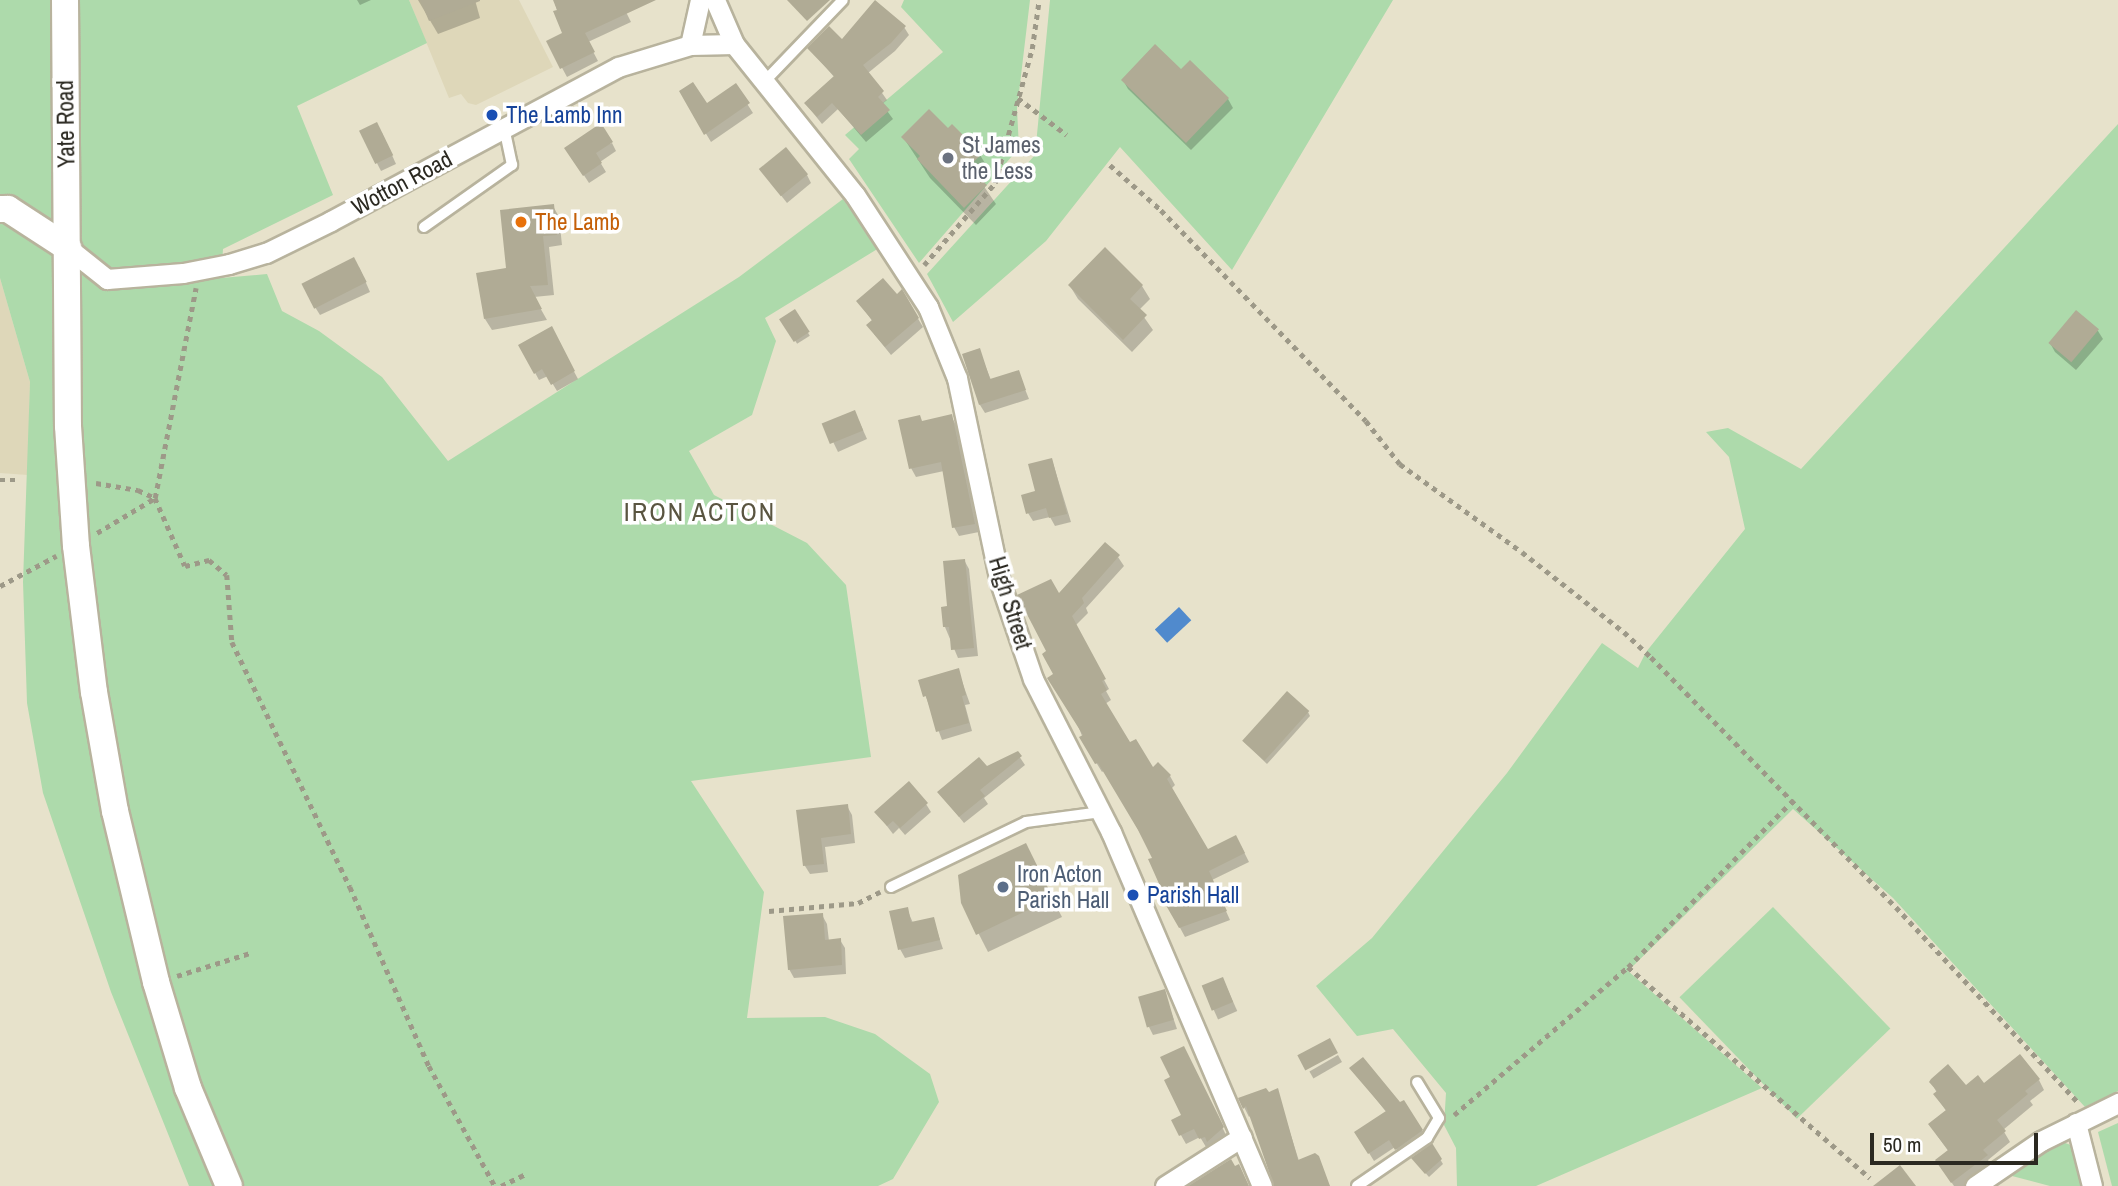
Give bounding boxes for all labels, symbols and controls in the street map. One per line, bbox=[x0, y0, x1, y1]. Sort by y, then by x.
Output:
street label: Yate Road bbox=[51, 80, 81, 168]
place label: The Lamb Inn bbox=[506, 101, 622, 129]
marker: The Lamb Inn bbox=[484, 107, 500, 123]
place label: St James the Less bbox=[962, 131, 1041, 185]
street label: Wotton Road bbox=[347, 145, 457, 221]
marker: St James the Less bbox=[940, 150, 956, 166]
place label: The Lamb bbox=[535, 208, 620, 236]
marker: The Lamb bbox=[513, 214, 529, 230]
district label: IRON ACTON bbox=[625, 496, 775, 528]
street label: High Street bbox=[983, 553, 1037, 653]
place label: Iron Acton Parish Hall bbox=[1017, 860, 1109, 914]
marker: Iron Acton Parish Hall bbox=[995, 879, 1011, 895]
place label: Parish Hall bbox=[1147, 881, 1239, 909]
marker: Parish Hall bbox=[1125, 887, 1141, 903]
scale bar bbox=[1873, 1120, 2041, 1164]
text: 50 m bbox=[1883, 1130, 1921, 1159]

